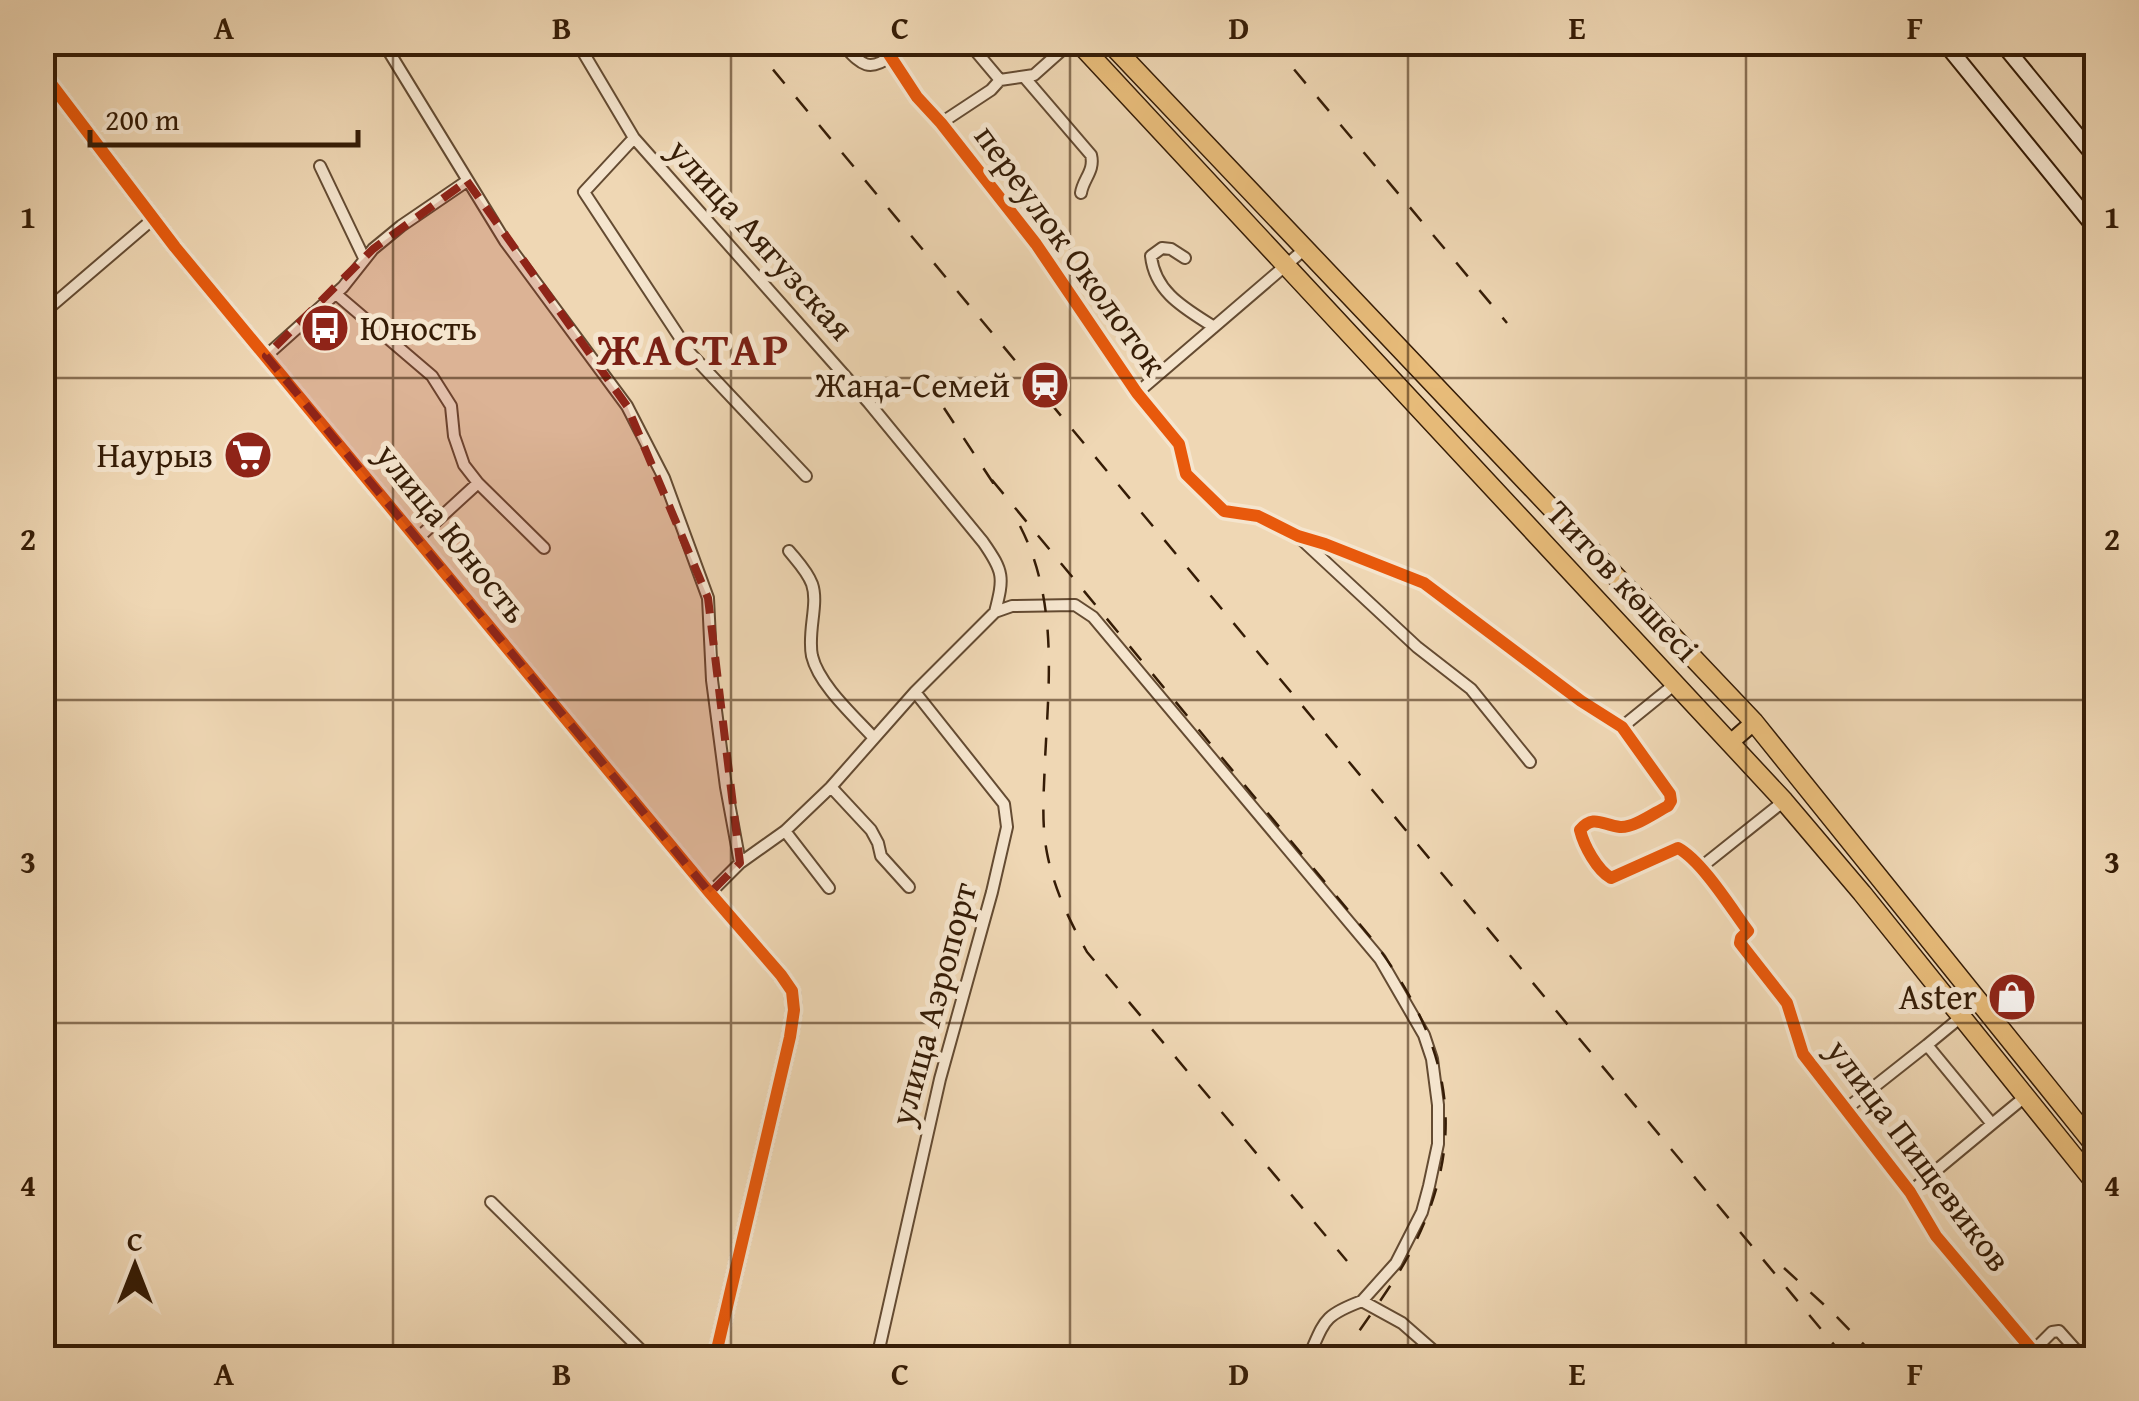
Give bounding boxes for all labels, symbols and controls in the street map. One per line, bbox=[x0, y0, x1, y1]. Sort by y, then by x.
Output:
text: A bbox=[214, 4, 235, 51]
text: B bbox=[552, 4, 572, 51]
text: C bbox=[891, 4, 909, 51]
text: D bbox=[1229, 4, 1249, 51]
text: E bbox=[1568, 4, 1586, 51]
text: F bbox=[1907, 4, 1923, 51]
scale bar bbox=[90, 85, 358, 147]
text: 200 m bbox=[105, 97, 180, 141]
street label: переулок Околоток bbox=[963, 113, 1181, 387]
street label: улица Аягузская bbox=[656, 125, 866, 351]
text: 1 bbox=[20, 193, 36, 240]
text: 1 bbox=[2104, 193, 2120, 240]
bus stop icon: Юность bbox=[299, 302, 351, 354]
place label: Юность bbox=[360, 302, 477, 353]
district label: ЖАСТАР bbox=[596, 316, 791, 381]
place label: Жаңа-Семей bbox=[814, 359, 1010, 410]
station icon: Жаңа-Семей bbox=[1019, 359, 1071, 411]
place label: Наурыз bbox=[97, 429, 213, 480]
supermarket icon: Наурыз bbox=[222, 429, 274, 481]
street label: улица Юность bbox=[363, 431, 541, 634]
street label: Титов көшесі bbox=[1535, 489, 1712, 673]
text: 2 bbox=[20, 515, 36, 562]
text: 2 bbox=[2104, 515, 2120, 562]
text: 3 bbox=[20, 838, 36, 885]
text: 3 bbox=[2104, 838, 2120, 885]
street label: улица Аэропорт bbox=[875, 876, 990, 1132]
place label: Aster bbox=[1899, 971, 1977, 1022]
shop icon: Aster bbox=[1986, 971, 2038, 1023]
street label: улица Пищевиков bbox=[1814, 1027, 2024, 1282]
text: 4 bbox=[20, 1161, 36, 1208]
text: 4 bbox=[2104, 1161, 2120, 1208]
north arrow bbox=[85, 1216, 185, 1316]
text: С bbox=[127, 1220, 143, 1261]
text: A bbox=[214, 1350, 235, 1397]
text: B bbox=[552, 1350, 572, 1397]
text: C bbox=[891, 1350, 909, 1397]
text: D bbox=[1229, 1350, 1249, 1397]
text: E bbox=[1568, 1350, 1586, 1397]
text: F bbox=[1907, 1350, 1923, 1397]

